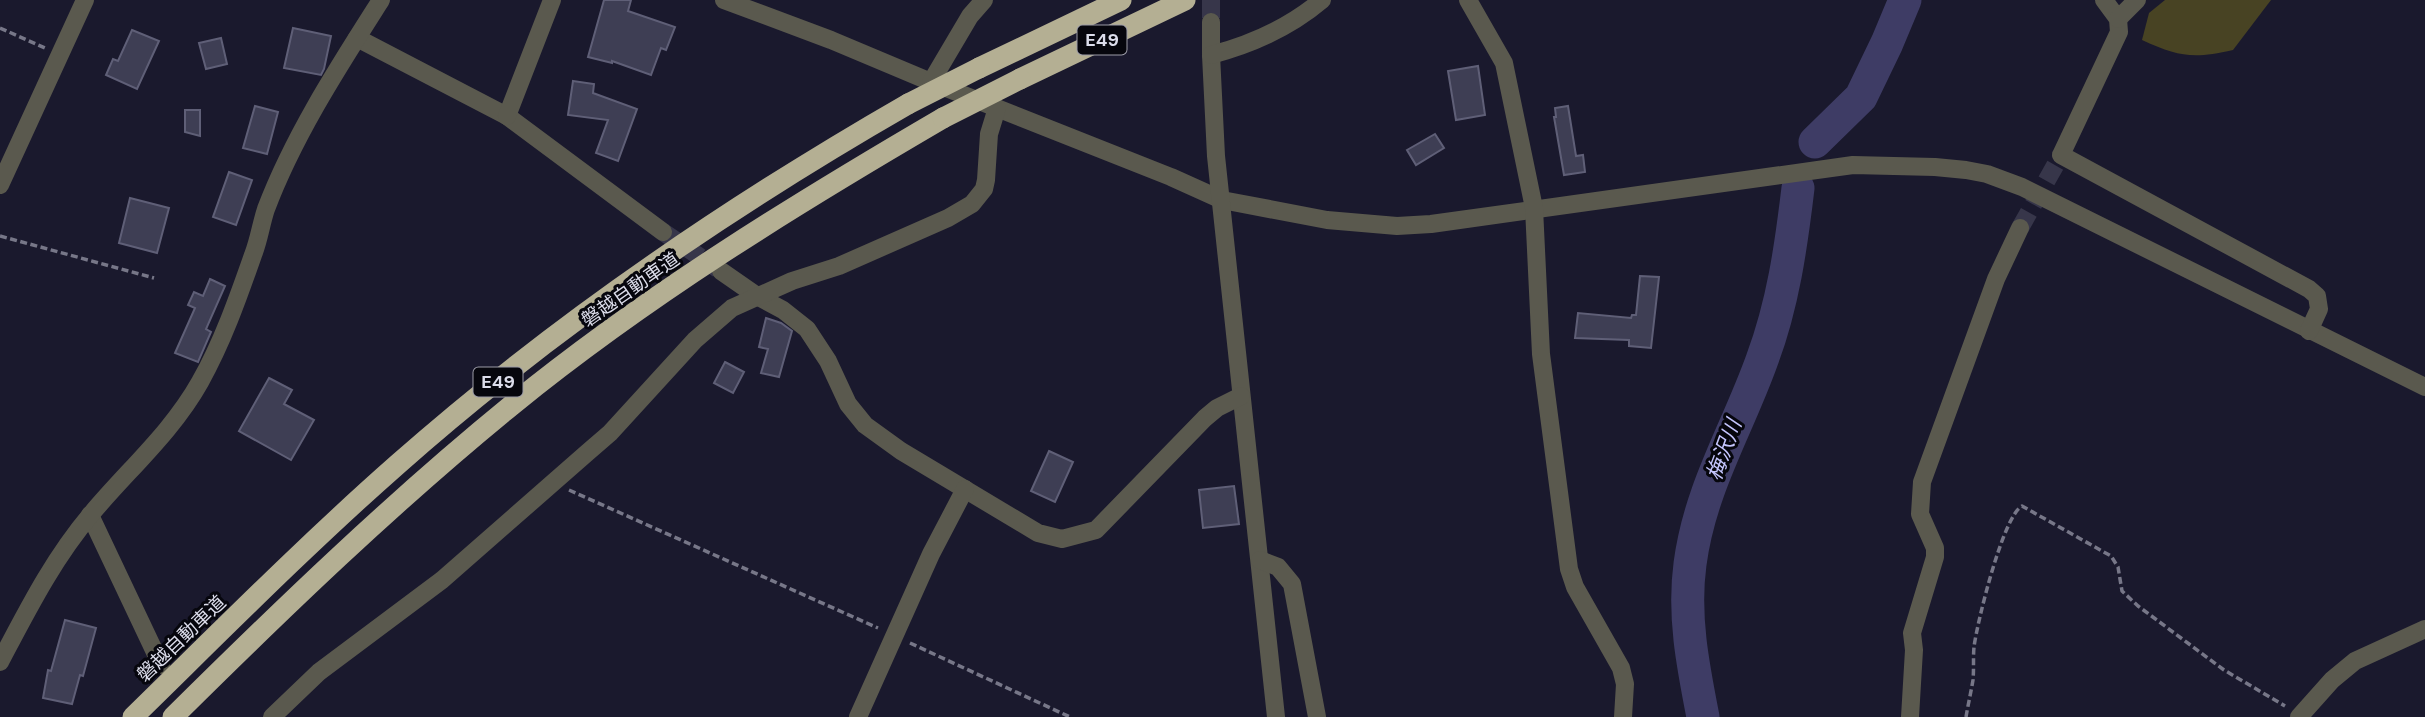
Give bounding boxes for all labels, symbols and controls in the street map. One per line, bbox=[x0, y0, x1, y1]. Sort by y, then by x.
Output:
road number: E49 bbox=[1078, 26, 1126, 55]
street label: 磐越自動車道 bbox=[576, 246, 684, 332]
road number: E49 bbox=[474, 368, 522, 396]
water label: 梅沢川 bbox=[1700, 414, 1749, 484]
street label: 磐越自動車道 bbox=[132, 590, 231, 687]

